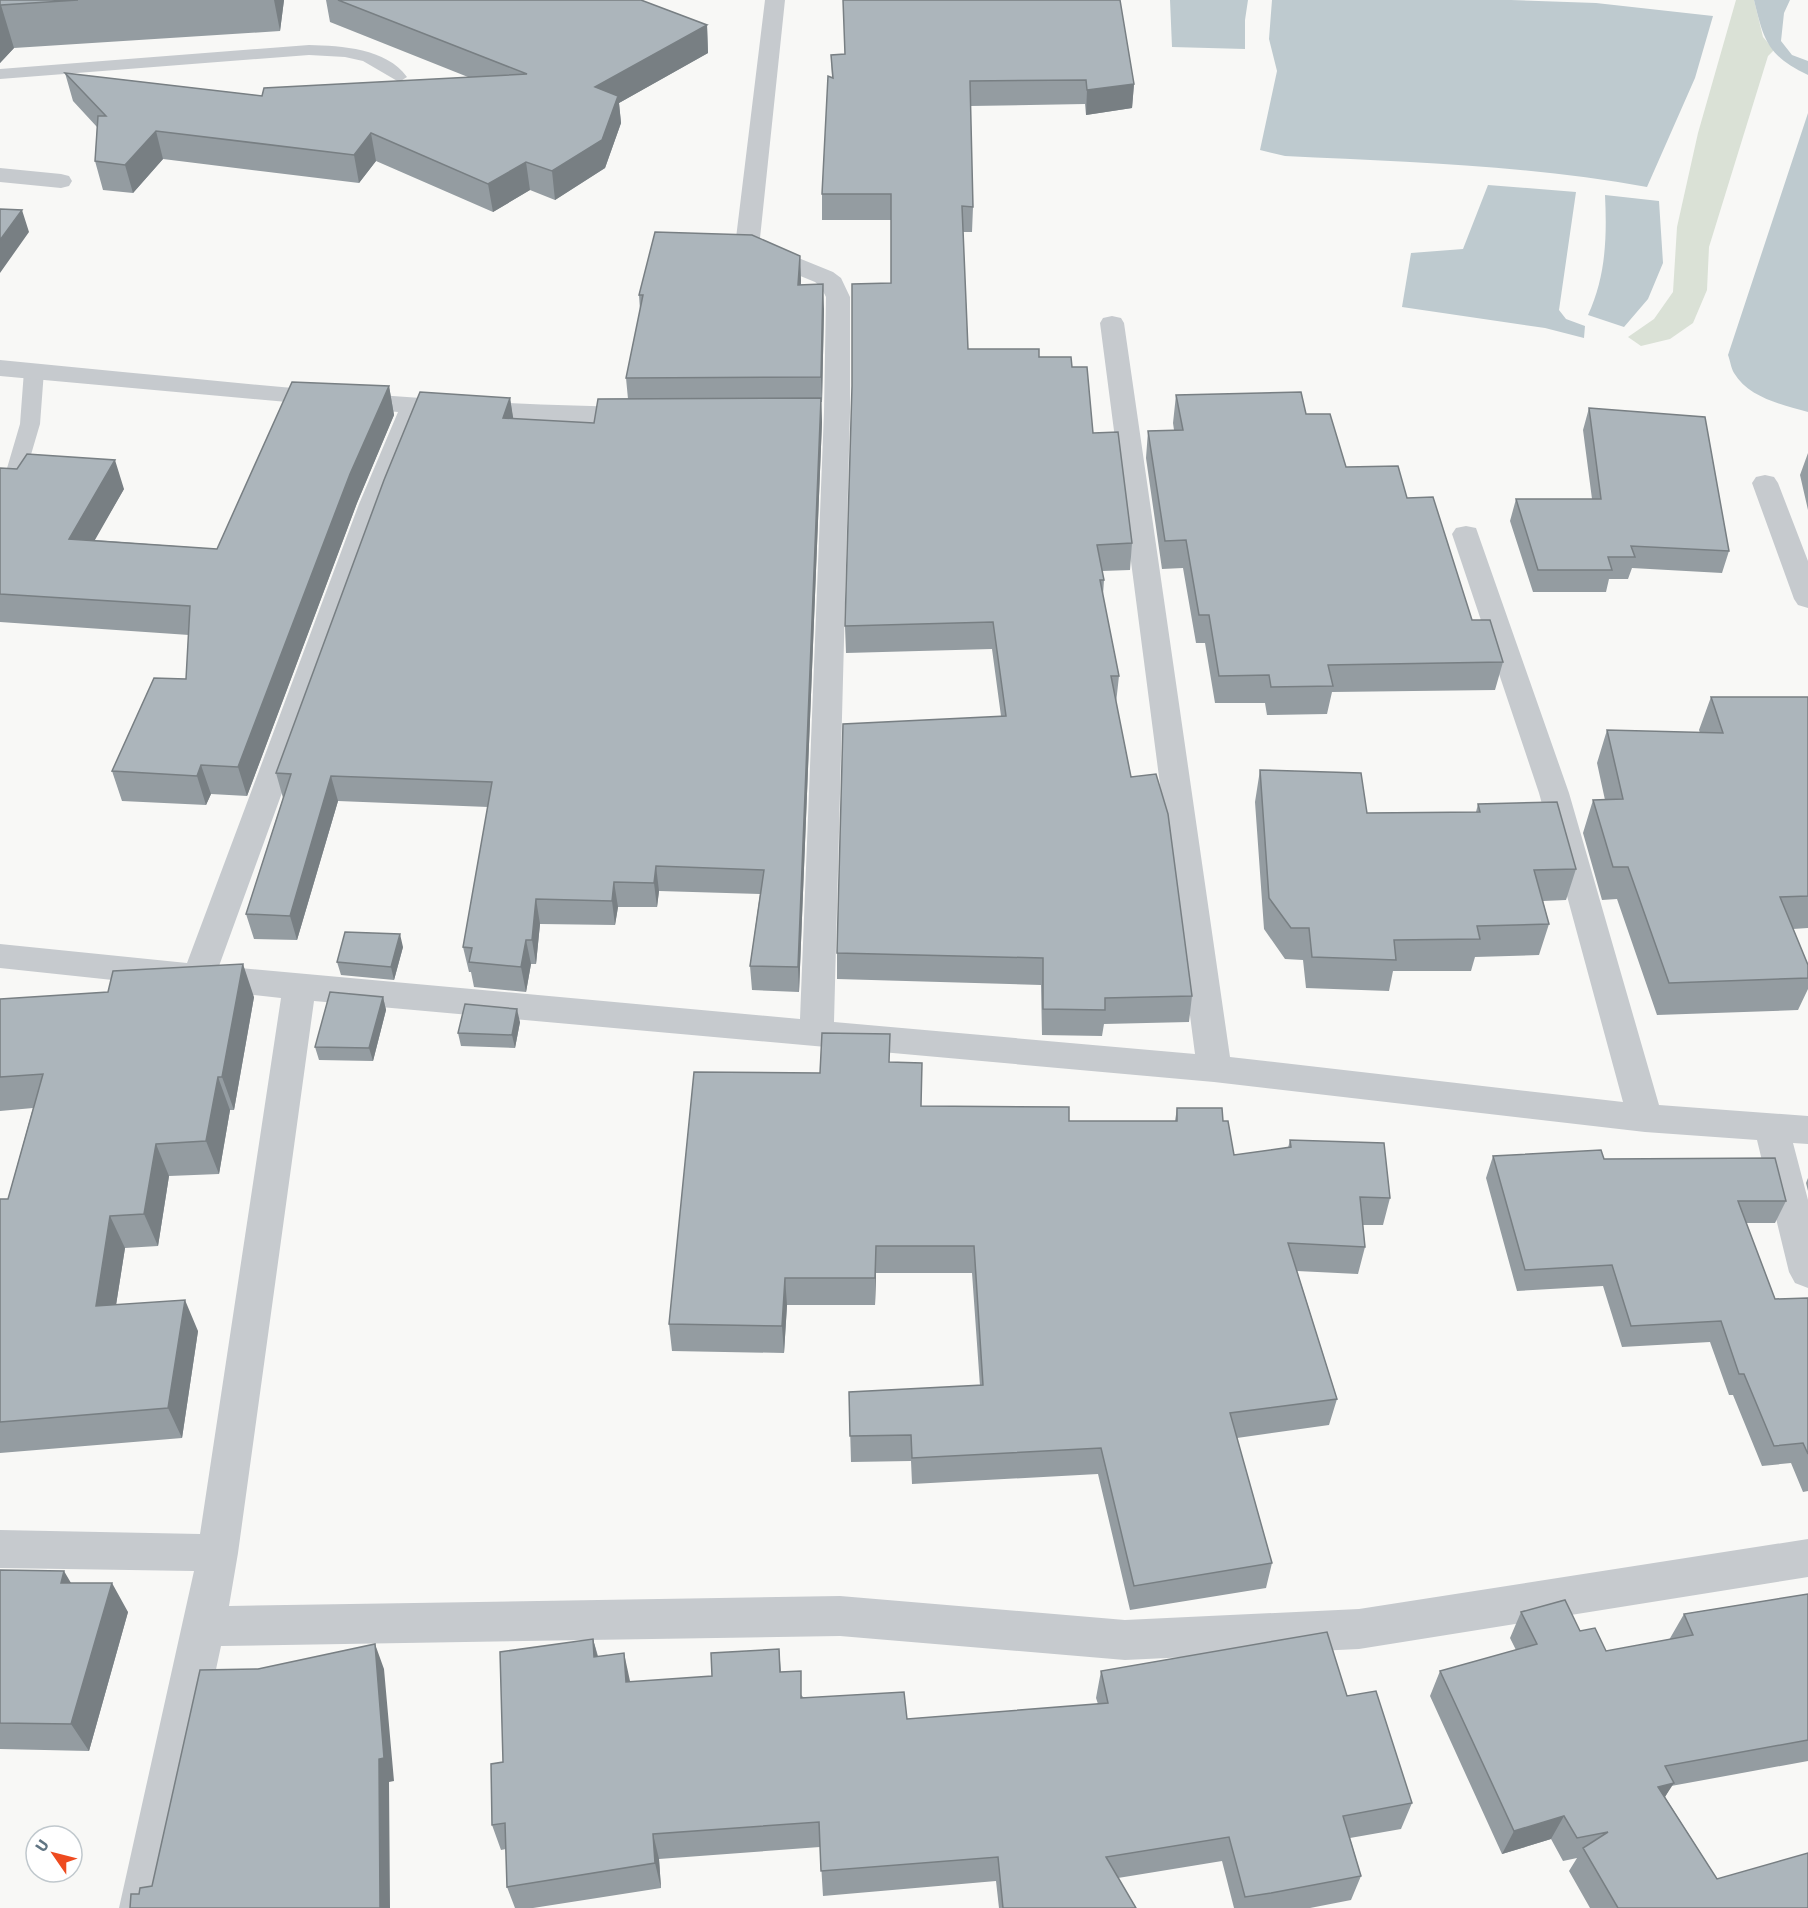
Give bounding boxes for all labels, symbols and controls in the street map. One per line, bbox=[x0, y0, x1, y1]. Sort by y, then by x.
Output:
north arrow bbox=[24, 1824, 84, 1884]
text: U bbox=[31, 1836, 54, 1856]

